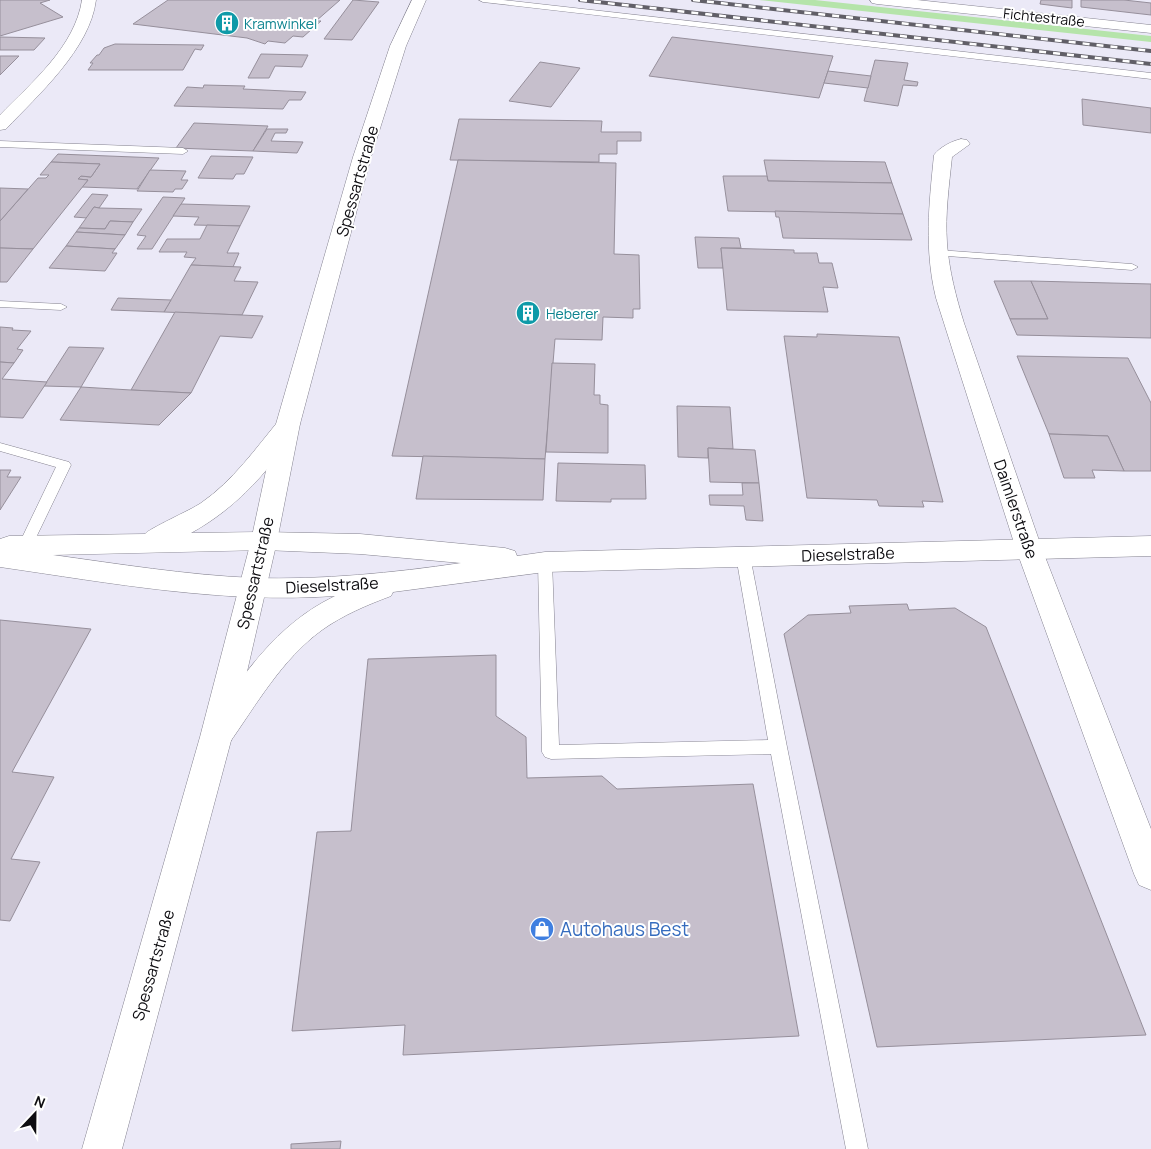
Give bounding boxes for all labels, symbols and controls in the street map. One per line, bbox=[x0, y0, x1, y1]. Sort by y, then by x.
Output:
street label: Fichtestraße bbox=[1002, 3, 1086, 31]
building icon: Kramwinkel bbox=[214, 10, 240, 36]
place label: Kramwinkel bbox=[244, 14, 317, 33]
street label: Spessartstraße bbox=[331, 123, 383, 239]
building icon: Heberer bbox=[515, 300, 541, 326]
place label: Heberer bbox=[546, 304, 598, 323]
street label: Daimlerstraße bbox=[989, 456, 1043, 562]
street label: Spessartstraße bbox=[231, 515, 279, 631]
street label: Dieselstraße bbox=[801, 541, 895, 567]
street label: Dieselstraße bbox=[285, 572, 379, 598]
street label: Spessartstraße bbox=[127, 907, 179, 1023]
shop icon: Autohaus Best bbox=[529, 916, 555, 942]
place label: Autohaus Best bbox=[560, 916, 689, 942]
north arrow bbox=[10, 1089, 60, 1139]
text: N bbox=[32, 1091, 48, 1112]

